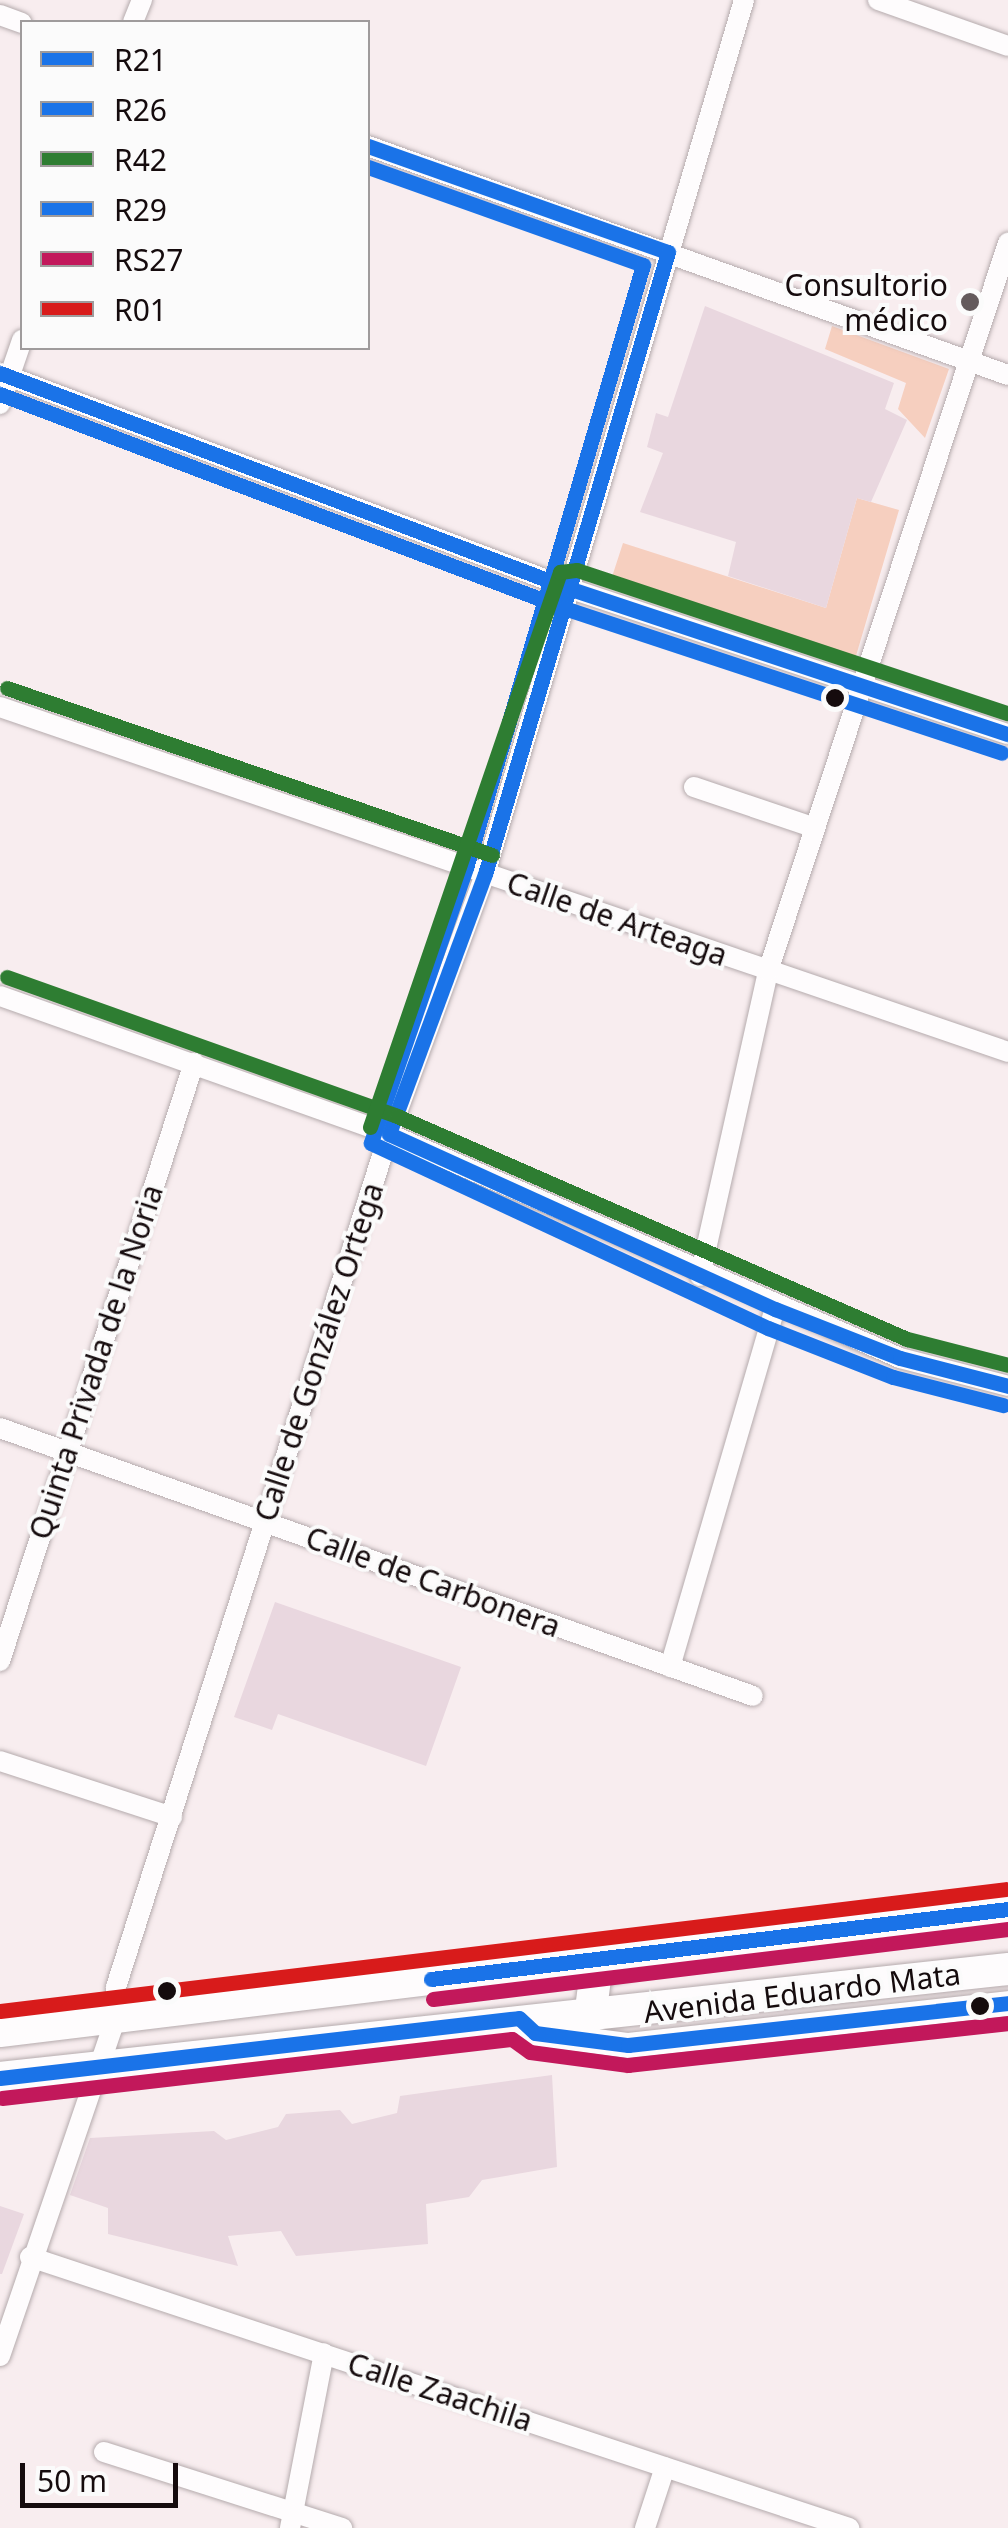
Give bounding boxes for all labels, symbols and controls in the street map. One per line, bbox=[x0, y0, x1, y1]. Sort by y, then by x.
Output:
legend bbox=[20, 20, 370, 350]
text: R21 bbox=[114, 39, 167, 80]
text: R26 bbox=[114, 89, 167, 130]
text: R42 bbox=[114, 139, 167, 180]
text: R29 bbox=[114, 189, 167, 230]
text: RS27 bbox=[114, 239, 183, 280]
place label: Consultorio médico bbox=[784, 267, 948, 338]
text: R01 bbox=[114, 289, 167, 330]
marker: Consultorio médico bbox=[957, 289, 983, 315]
unlabelled marker bbox=[825, 688, 845, 708]
street label: Calle de Arteaga bbox=[502, 864, 732, 974]
street label: Calle de González Ortega bbox=[247, 1178, 391, 1526]
street label: Quinta Privada de la Noria bbox=[22, 1180, 170, 1544]
street label: Calle de Carbonera bbox=[301, 1519, 565, 1645]
street label: Avenida Eduardo Mata bbox=[641, 1956, 963, 2030]
unlabelled marker bbox=[157, 1981, 177, 2001]
unlabelled marker bbox=[970, 1996, 990, 2016]
street label: Calle Zaachila bbox=[343, 2345, 537, 2439]
scale bar bbox=[25, 2443, 182, 2505]
text: 50 m bbox=[37, 2460, 107, 2501]

